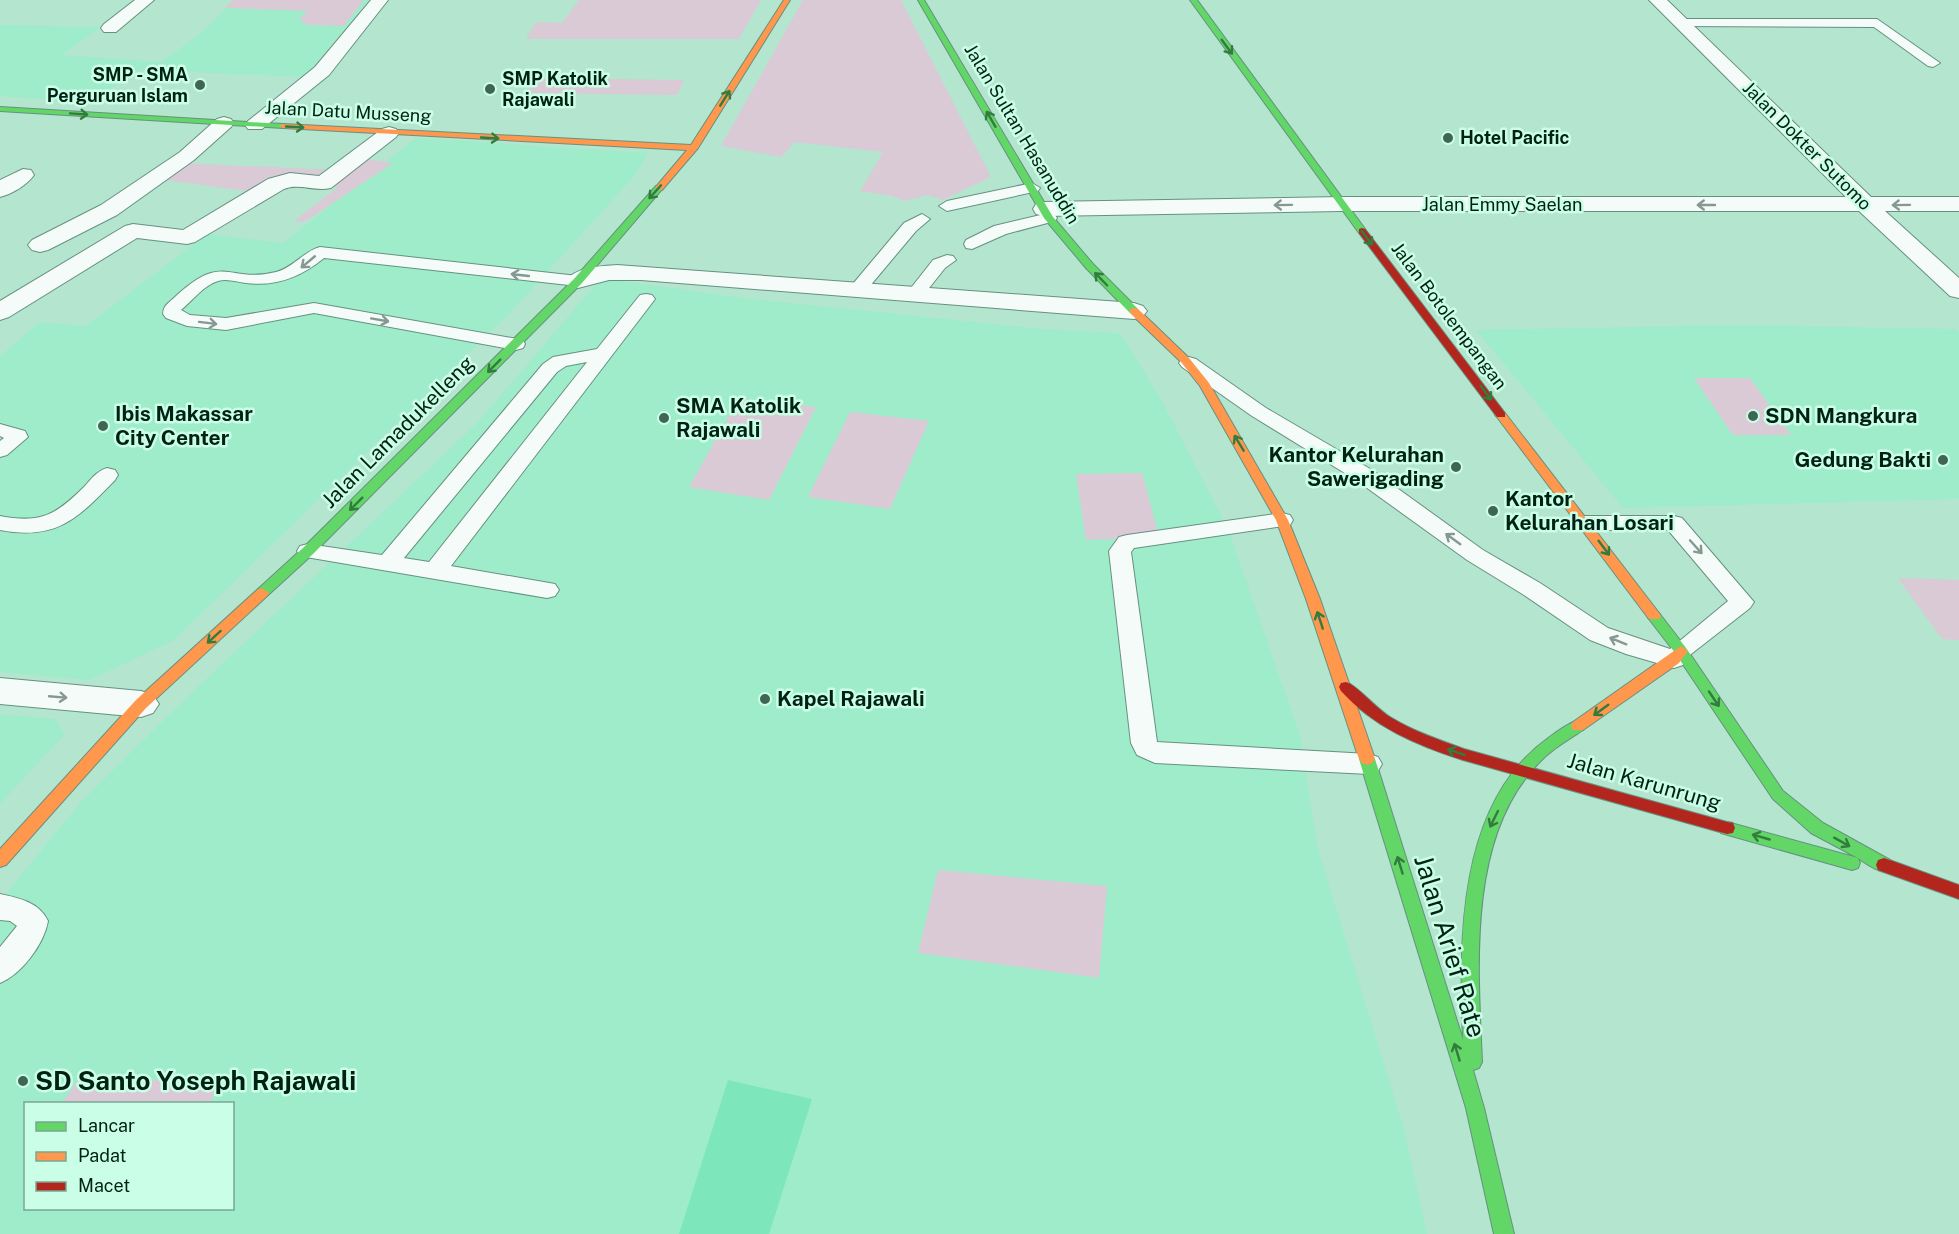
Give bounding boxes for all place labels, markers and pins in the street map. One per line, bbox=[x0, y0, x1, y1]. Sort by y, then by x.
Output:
place label: SMP - SMA Perguruan Islam bbox=[47, 64, 188, 106]
place label: SMP Katolik Rajawali bbox=[502, 68, 609, 110]
marker: SMP - SMA Perguruan Islam bbox=[193, 78, 207, 92]
marker: SMP Katolik Rajawali bbox=[483, 82, 497, 96]
place label: Hotel Pacific bbox=[1460, 127, 1569, 148]
marker: Hotel Pacific bbox=[1441, 131, 1455, 145]
place label: SMA Katolik Rajawali bbox=[676, 393, 801, 442]
place label: Ibis Makassar City Center bbox=[115, 401, 253, 450]
place label: SDN Mangkura bbox=[1765, 403, 1917, 428]
marker: SDN Mangkura bbox=[1746, 409, 1760, 423]
marker: SMA Katolik Rajawali bbox=[657, 411, 671, 425]
marker: Ibis Makassar City Center bbox=[96, 419, 110, 433]
place label: Kantor Kelurahan Sawerigading bbox=[1269, 442, 1444, 491]
place label: Gedung Bakti bbox=[1794, 447, 1931, 472]
marker: Gedung Bakti bbox=[1936, 453, 1950, 467]
marker: Kantor Kelurahan Sawerigading bbox=[1449, 460, 1463, 474]
place label: Kantor Kelurahan Losari bbox=[1505, 486, 1674, 535]
marker: Kantor Kelurahan Losari bbox=[1486, 504, 1500, 518]
place label: Kapel Rajawali bbox=[777, 686, 925, 711]
marker: Kapel Rajawali bbox=[758, 692, 772, 706]
place label: SD Santo Yoseph Rajawali bbox=[35, 1065, 356, 1096]
marker: SD Santo Yoseph Rajawali bbox=[16, 1074, 30, 1088]

